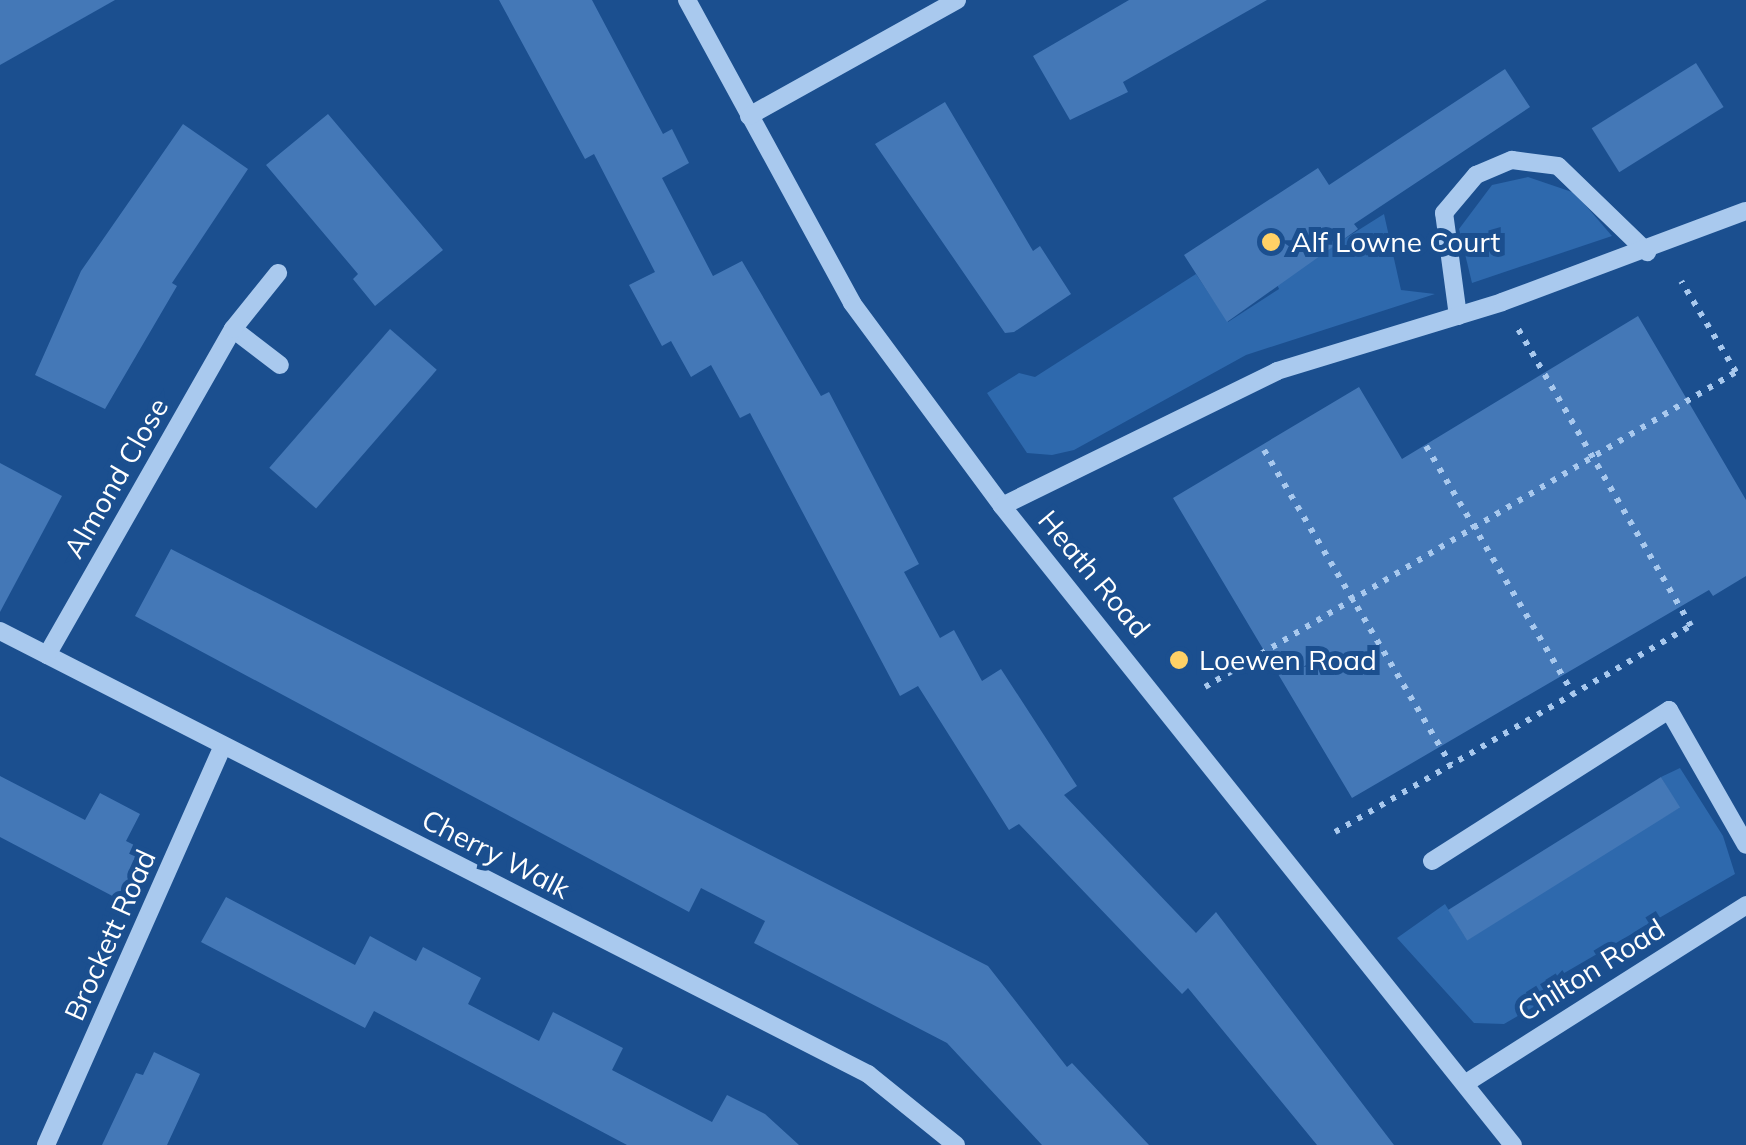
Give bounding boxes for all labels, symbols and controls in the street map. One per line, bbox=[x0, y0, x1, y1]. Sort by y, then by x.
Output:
place label: Alf Lowne Court bbox=[1291, 225, 1500, 259]
marker: Alf Lowne Court bbox=[1260, 231, 1282, 253]
street label: Almond Close bbox=[57, 392, 175, 564]
street label: Heath Road bbox=[1031, 504, 1157, 644]
place label: Loewen Road bbox=[1199, 643, 1377, 677]
marker: Loewen Road bbox=[1168, 649, 1190, 671]
street label: Cherry Walk bbox=[416, 802, 576, 906]
street label: Brockett Road bbox=[57, 844, 163, 1026]
street label: Chilton Road bbox=[1511, 912, 1671, 1028]

